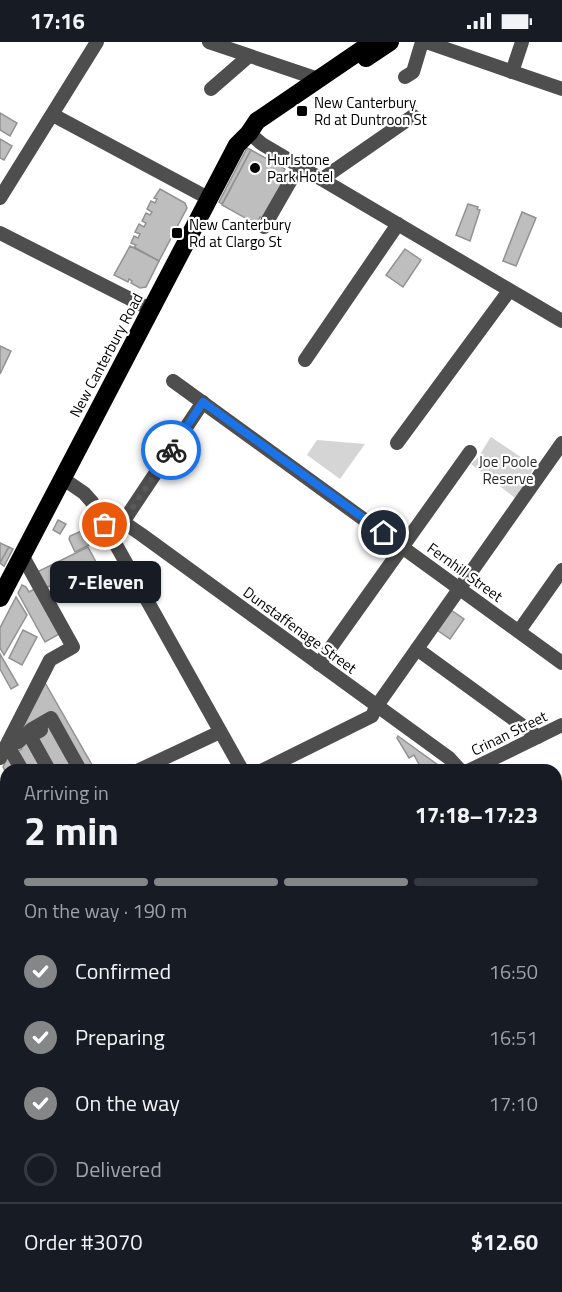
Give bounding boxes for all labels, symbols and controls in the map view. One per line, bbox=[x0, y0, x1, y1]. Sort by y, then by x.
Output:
text: 17:16 bbox=[30, 4, 85, 38]
place label: New Canterbury Rd at Duntroon St bbox=[314, 91, 428, 131]
marker: New Canterbury Rd at Duntroon St bbox=[295, 104, 309, 118]
place label: Hurlstone Park Hotel bbox=[267, 148, 333, 188]
marker: Hurlstone Park Hotel bbox=[248, 161, 262, 175]
place label: New Canterbury Rd at Clargo St bbox=[189, 213, 291, 253]
marker: New Canterbury Rd at Clargo St bbox=[170, 226, 184, 240]
street label: New Canterbury Road bbox=[63, 289, 149, 421]
courier bbox=[141, 420, 201, 480]
icon: bike bbox=[155, 434, 188, 467]
park label: Joe Poole Reserve bbox=[479, 450, 537, 490]
pin bbox=[79, 499, 130, 550]
pin bbox=[358, 507, 409, 558]
icon: bag bbox=[88, 508, 121, 541]
icon: home bbox=[367, 516, 400, 549]
street label: Fernhill Street bbox=[422, 537, 508, 608]
callout: 7-Eleven bbox=[50, 561, 160, 603]
text: 7-Eleven bbox=[67, 566, 144, 597]
street label: Dunstaffenage Street bbox=[238, 581, 362, 680]
street label: Crinan Street bbox=[467, 704, 552, 761]
text: Arriving in bbox=[24, 777, 109, 808]
text: 17:18–17:23 bbox=[415, 798, 538, 832]
text: 2 min bbox=[24, 801, 119, 860]
text: On the way · 190 m bbox=[24, 895, 187, 926]
text: Confirmed bbox=[75, 954, 171, 988]
icon: check bbox=[24, 955, 57, 988]
text: 16:50 bbox=[489, 956, 538, 987]
text: Preparing bbox=[75, 1020, 165, 1054]
icon: check bbox=[24, 1021, 57, 1054]
text: 16:51 bbox=[489, 1022, 538, 1053]
text: On the way bbox=[75, 1086, 180, 1120]
icon: check bbox=[24, 1087, 57, 1120]
text: 17:10 bbox=[489, 1088, 538, 1119]
text: Delivered bbox=[75, 1152, 162, 1186]
text: Order #3070 bbox=[24, 1225, 143, 1259]
text: $12.60 bbox=[471, 1225, 538, 1259]

